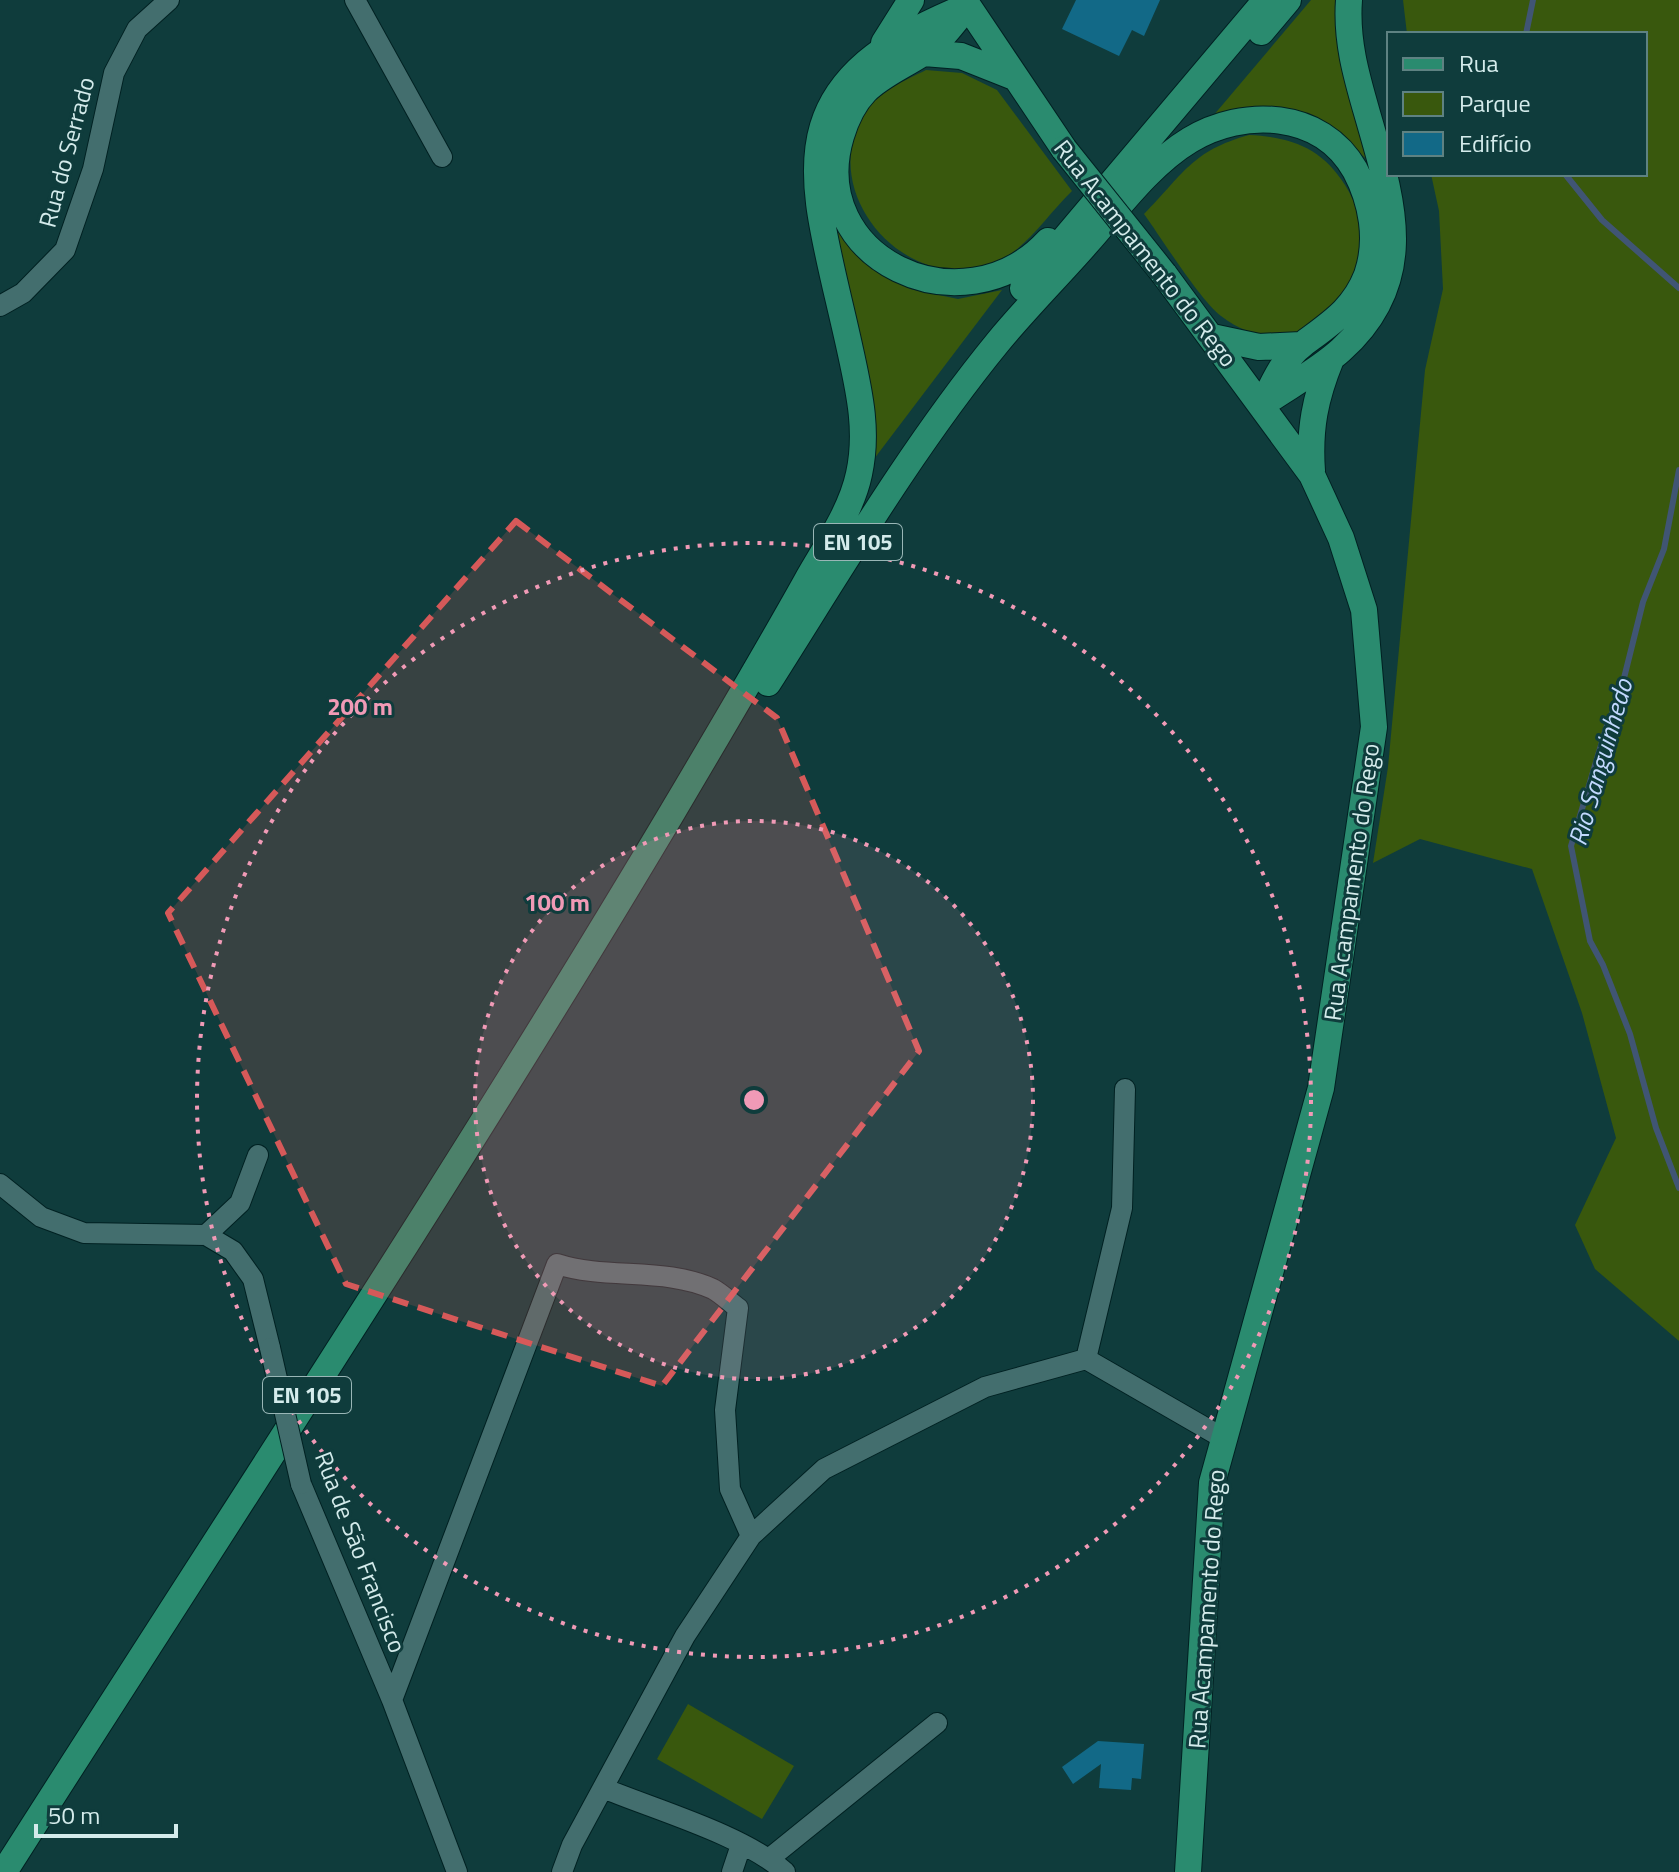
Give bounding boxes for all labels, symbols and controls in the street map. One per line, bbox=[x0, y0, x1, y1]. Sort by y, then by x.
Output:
legend bbox=[1387, 32, 1647, 176]
text: Rua bbox=[1459, 45, 1498, 81]
street label: Rua do Serrado bbox=[29, 73, 103, 231]
text: Parque bbox=[1459, 85, 1531, 121]
text: Edifício bbox=[1459, 125, 1532, 161]
street label: Rua Acampamento do Rego bbox=[1046, 132, 1246, 374]
road number: EN 105 bbox=[814, 524, 902, 560]
water label: Rio Sanguinhedo bbox=[1558, 673, 1643, 850]
text: 200 m bbox=[327, 688, 393, 724]
street label: Rua Acampamento do Rego bbox=[1314, 741, 1388, 1023]
text: 100 m bbox=[524, 884, 590, 920]
centre of rings bbox=[740, 1086, 768, 1114]
road number: EN 105 bbox=[263, 1377, 351, 1413]
street label: Rua de São Francisco bbox=[306, 1446, 416, 1658]
street label: Rua Acampamento do Rego bbox=[1178, 1468, 1234, 1750]
scale bar bbox=[36, 1788, 176, 1838]
text: 50 m bbox=[48, 1797, 100, 1833]

